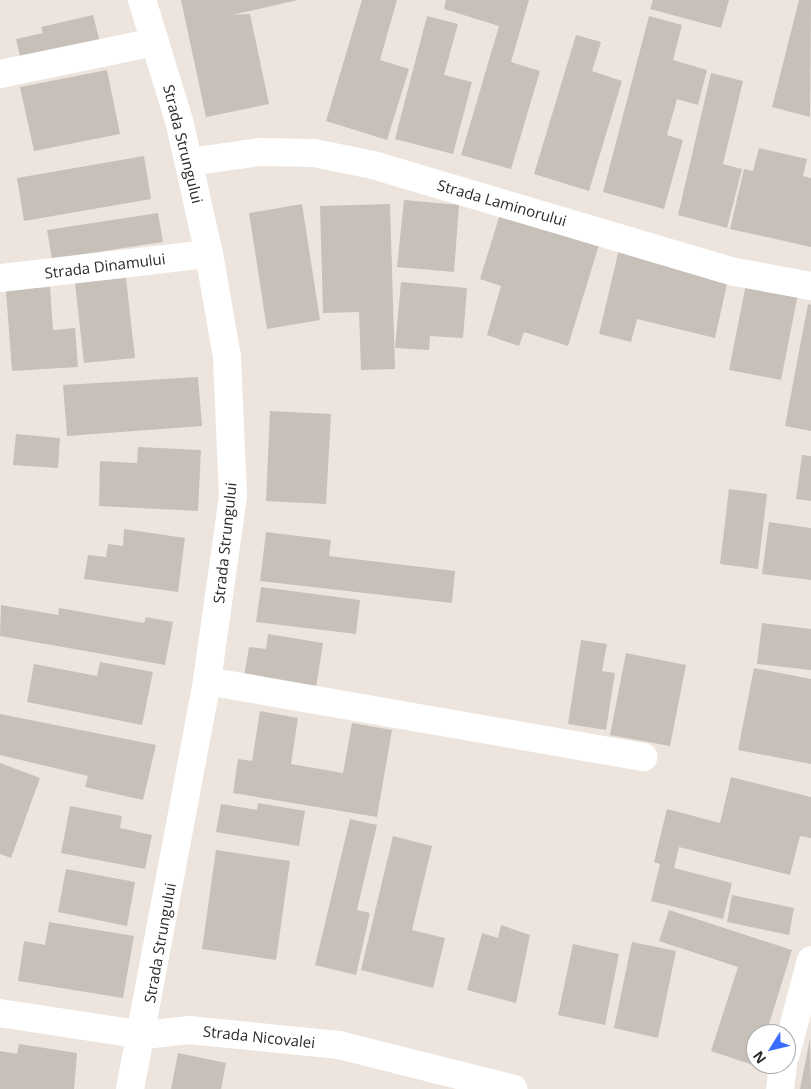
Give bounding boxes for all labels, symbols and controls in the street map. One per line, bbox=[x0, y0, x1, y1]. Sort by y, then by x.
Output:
street label: Strada Strungului bbox=[160, 83, 206, 205]
street label: Strada Laminorului bbox=[435, 176, 569, 230]
street label: Strada Dinamului bbox=[44, 250, 166, 282]
street label: Strada Strungului bbox=[210, 482, 240, 604]
street label: Strada Strungului bbox=[141, 882, 179, 1004]
street label: Strada Nicovalei bbox=[202, 1022, 316, 1052]
north arrow bbox=[746, 1024, 796, 1074]
text: N bbox=[748, 1047, 770, 1068]

